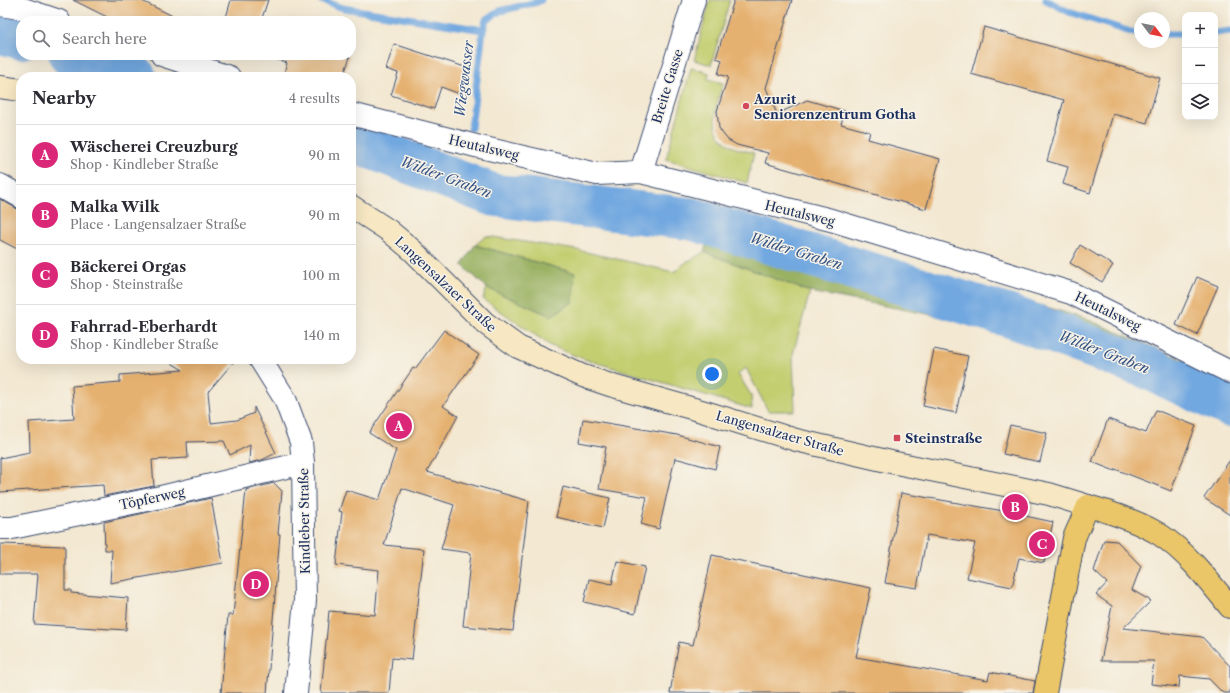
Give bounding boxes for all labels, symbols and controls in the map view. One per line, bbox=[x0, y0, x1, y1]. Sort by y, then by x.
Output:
north arrow bbox=[1134, 12, 1170, 48]
map controls bbox=[1182, 12, 1218, 120]
button: + bbox=[1182, 12, 1218, 48]
search box bbox=[16, 16, 356, 60]
icon: search bbox=[30, 27, 52, 49]
text: Search here bbox=[62, 29, 147, 48]
water label: Wiegwasser bbox=[450, 38, 478, 118]
street label: Breite Gasse bbox=[648, 47, 686, 125]
button: − bbox=[1182, 48, 1218, 84]
button: layers bbox=[1182, 84, 1218, 120]
text: Nearby bbox=[32, 88, 96, 108]
text: 4 results bbox=[289, 90, 340, 106]
place label: Azurit Seniorenzentrum Gotha bbox=[753, 91, 917, 122]
marker: Azurit Seniorenzentrum Gotha bbox=[741, 101, 751, 111]
street label: Heutalsweg bbox=[447, 131, 521, 163]
text: Wäscherei Creuzburg bbox=[70, 137, 238, 156]
text: A bbox=[40, 147, 50, 163]
text: 90 m bbox=[309, 147, 340, 163]
water label: Wilder Graben bbox=[398, 152, 494, 202]
text: Shop · Kindleber Straße bbox=[70, 156, 219, 172]
text: Malka Wilk bbox=[70, 197, 160, 216]
street label: Heutalsweg bbox=[763, 197, 837, 229]
text: B bbox=[40, 207, 50, 223]
text: 90 m bbox=[309, 207, 340, 223]
text: Place · Langensalzaer Straße bbox=[70, 216, 247, 232]
water label: Wilder Graben bbox=[748, 228, 844, 274]
street label: Langensalzaer Straße bbox=[392, 233, 500, 335]
text: Bäckerei Orgas bbox=[70, 257, 186, 276]
text: C bbox=[40, 267, 50, 283]
text: 100 m bbox=[302, 267, 340, 283]
text: Shop · Steinstraße bbox=[70, 276, 183, 292]
street label: Heutalsweg bbox=[1072, 288, 1144, 334]
text: Fahrrad-Eberhardt bbox=[70, 317, 217, 336]
water label: Wilder Graben bbox=[1056, 326, 1152, 378]
text: D bbox=[39, 327, 51, 343]
text: 140 m bbox=[303, 327, 340, 343]
text: Shop · Kindleber Straße bbox=[70, 336, 219, 352]
your location bbox=[702, 364, 722, 384]
street label: Langensalzaer Straße bbox=[714, 407, 846, 459]
pin: A bbox=[386, 411, 412, 441]
place label: Steinstraße bbox=[905, 430, 983, 446]
marker: Steinstraße bbox=[892, 433, 902, 443]
street label: Kindleber Straße bbox=[295, 468, 313, 574]
street label: Töpferweg bbox=[118, 483, 186, 513]
pin: B bbox=[1002, 492, 1028, 522]
pin: C bbox=[1029, 529, 1055, 559]
pin: D bbox=[243, 569, 269, 599]

